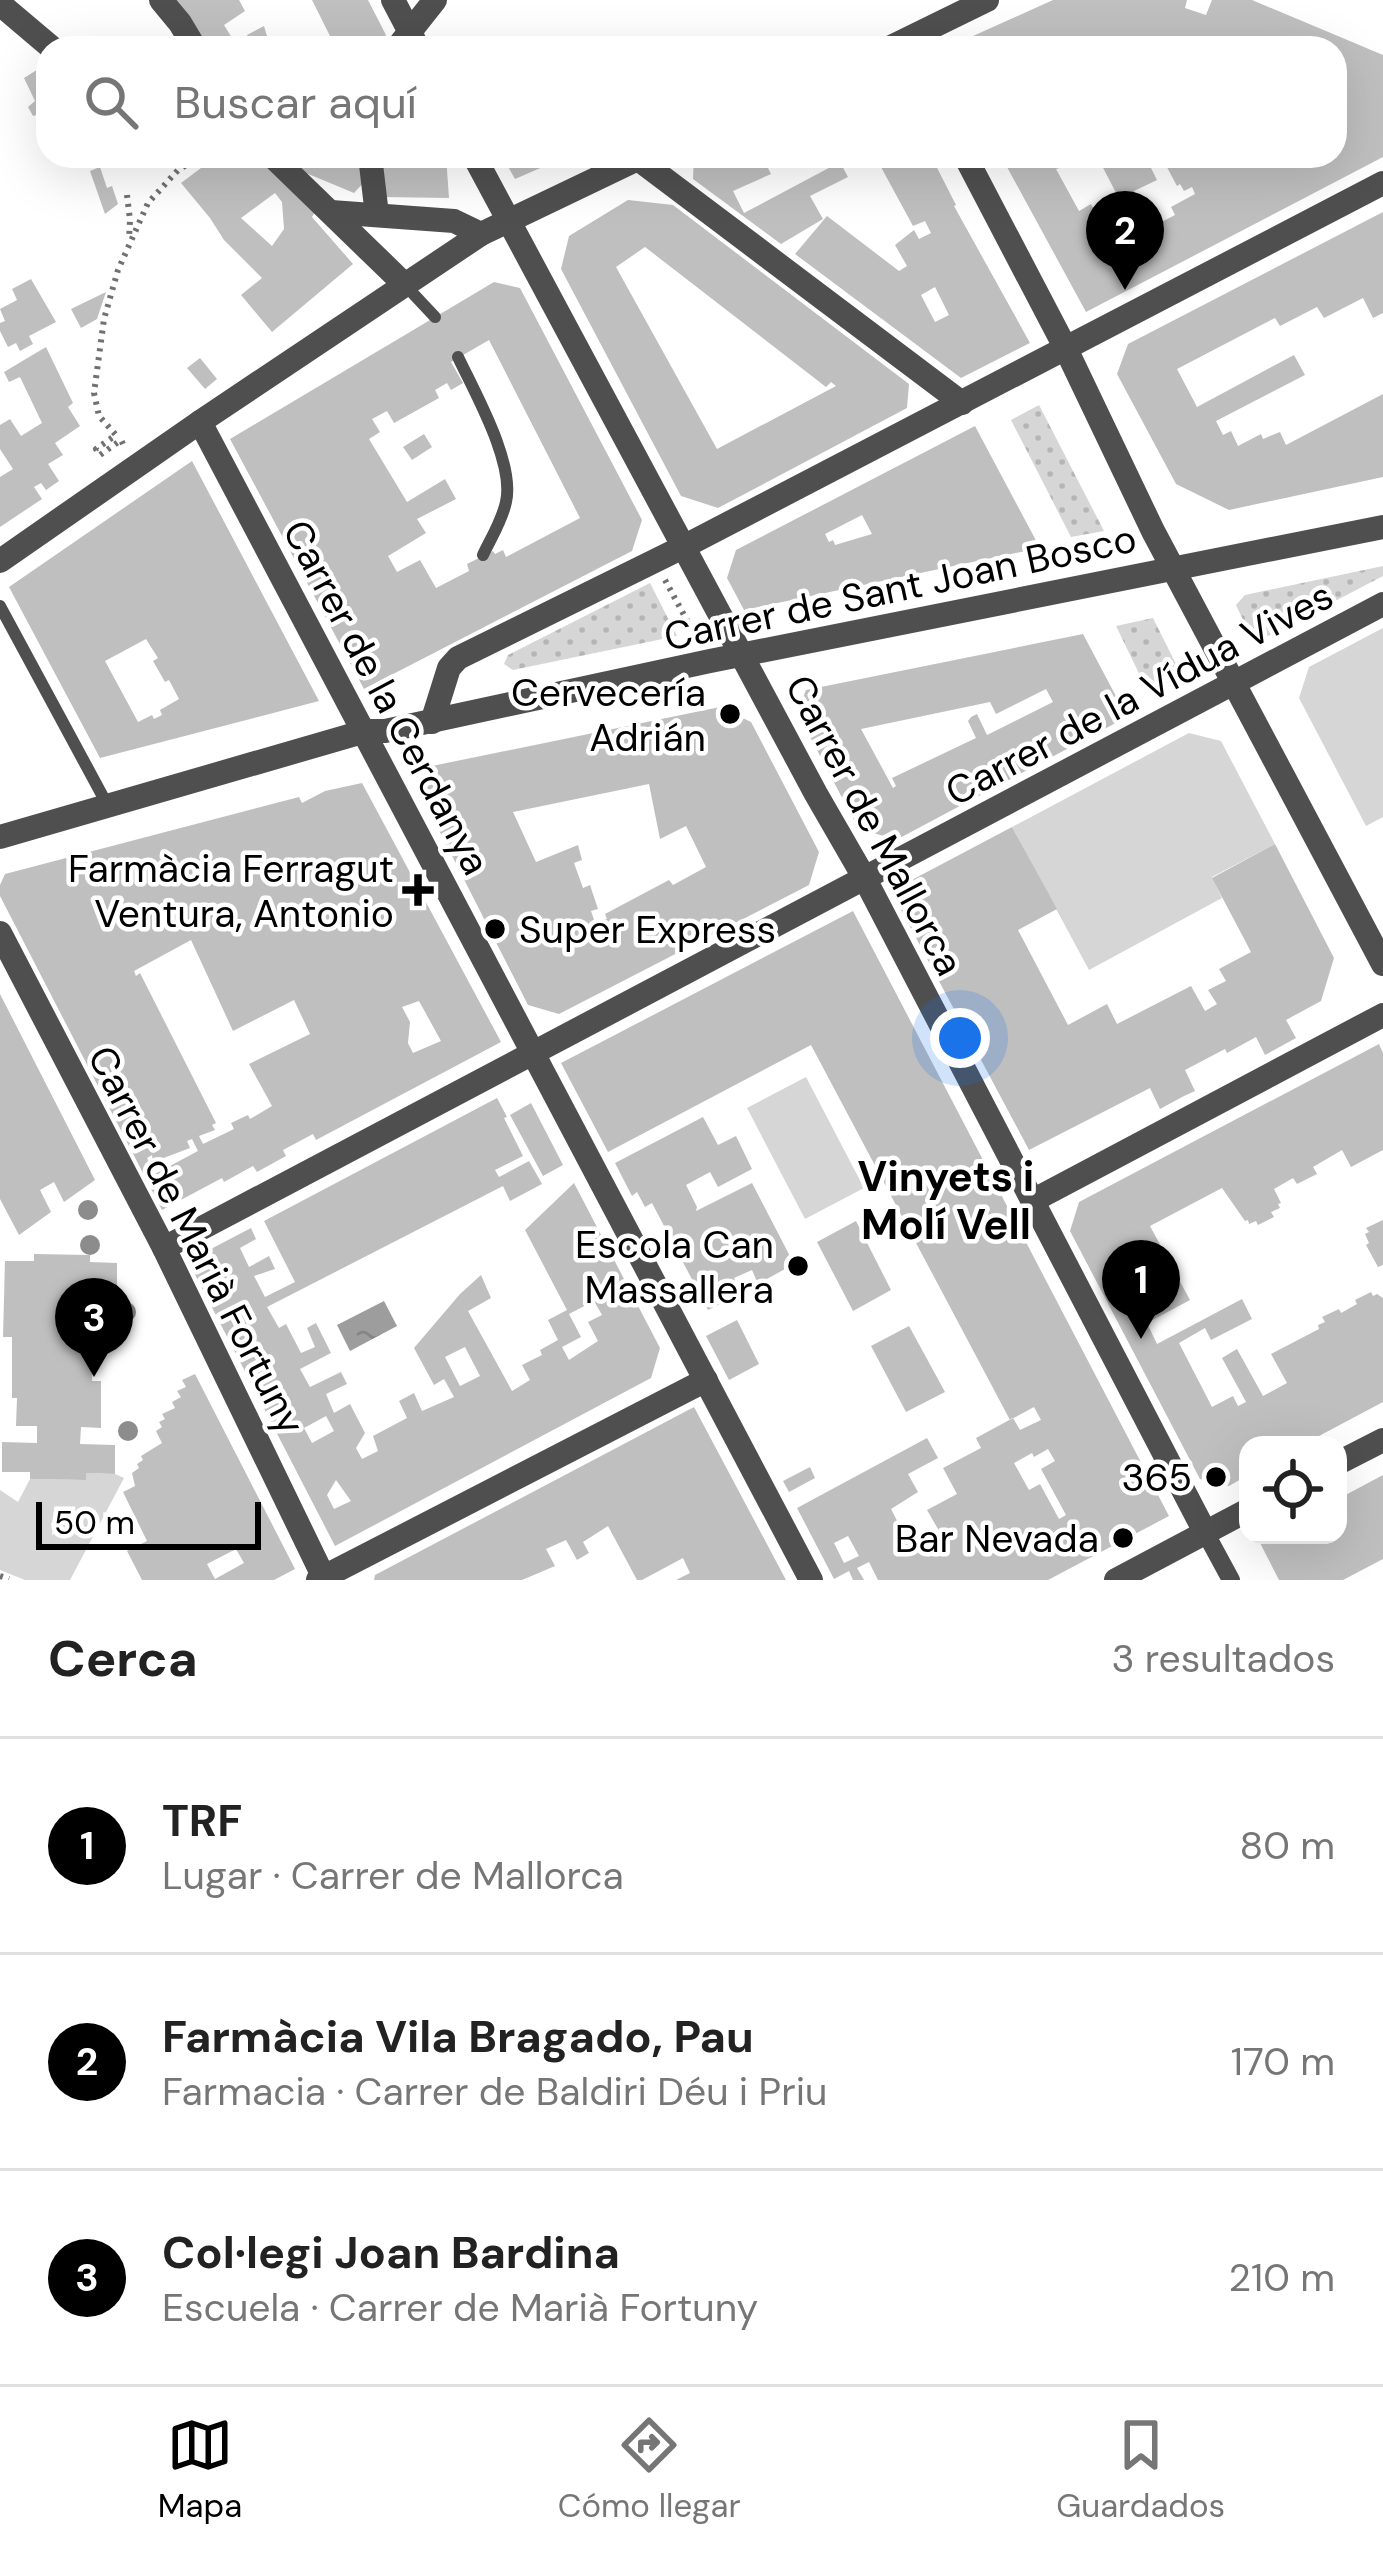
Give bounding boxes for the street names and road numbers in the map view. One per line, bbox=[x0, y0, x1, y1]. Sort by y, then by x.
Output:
street label: Carrer de la Cerdanya bbox=[271, 511, 502, 883]
street label: Carrer de Sant Joan Bosco bbox=[659, 512, 1141, 662]
street label: Carrer de la Vídua Vives bbox=[937, 570, 1342, 817]
street label: Carrer de Mallorca bbox=[774, 666, 975, 984]
street label: Carrer de Marià Fortuny bbox=[76, 1037, 317, 1443]

